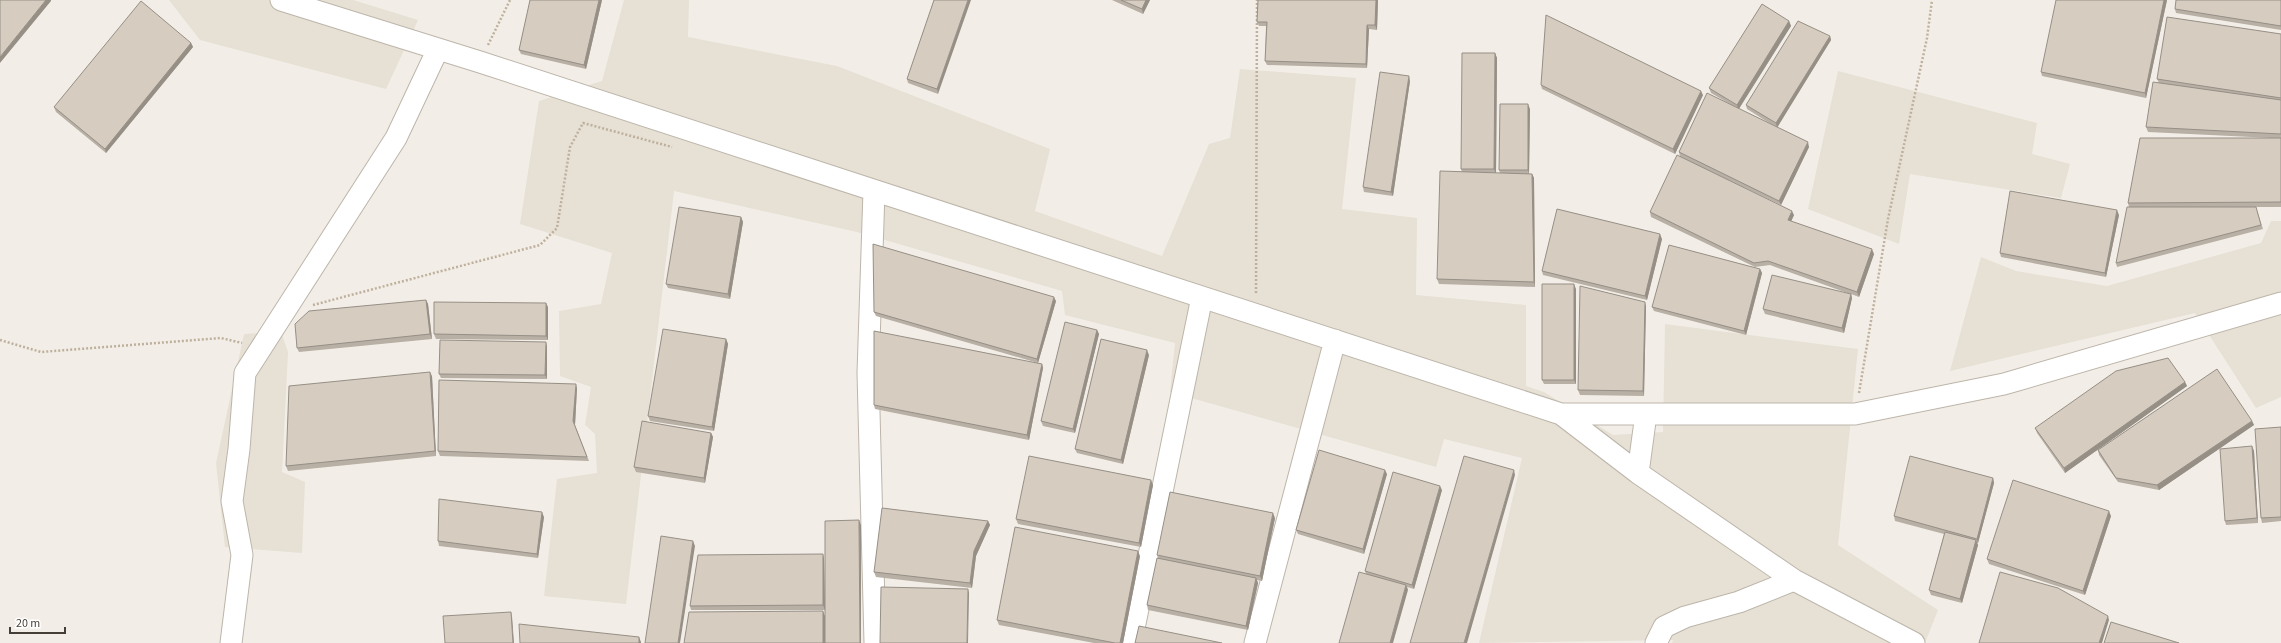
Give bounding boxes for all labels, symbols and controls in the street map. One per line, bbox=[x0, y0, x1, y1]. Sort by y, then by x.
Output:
scale bar bbox=[10, 609, 65, 635]
text: 20 m bbox=[16, 615, 40, 632]

